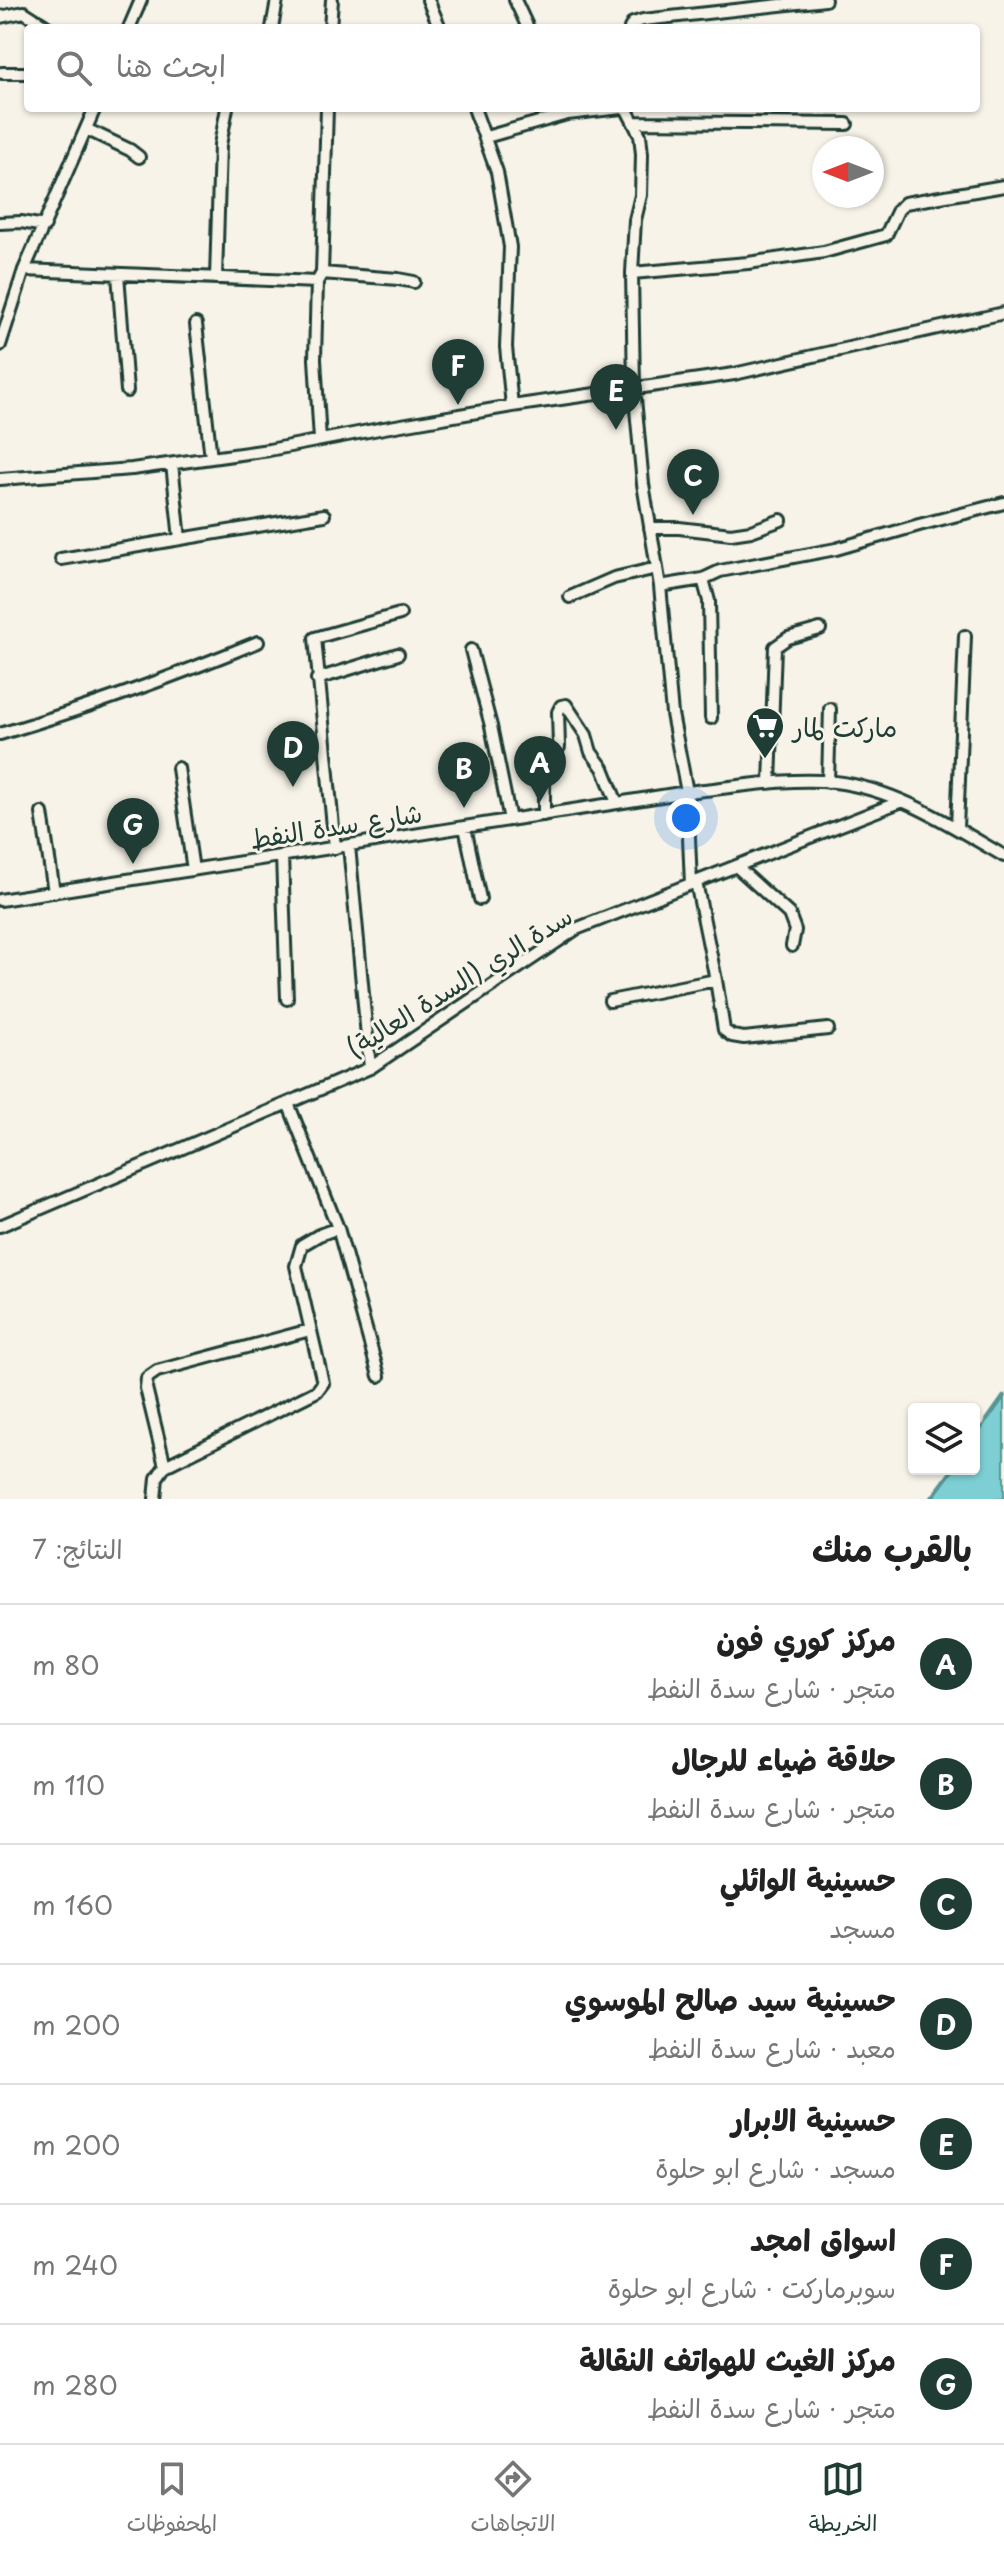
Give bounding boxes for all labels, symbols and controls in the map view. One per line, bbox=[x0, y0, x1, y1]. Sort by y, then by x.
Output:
search box bbox=[24, 24, 980, 112]
text: ابحث هنا bbox=[116, 42, 226, 87]
icon: search bbox=[52, 46, 96, 90]
north arrow bbox=[812, 136, 884, 208]
pin: F bbox=[432, 339, 484, 405]
pin: E bbox=[590, 364, 642, 430]
pin: C bbox=[667, 449, 719, 515]
supermarket icon: ماركت لمار bbox=[744, 705, 786, 760]
place label: ماركت لمار bbox=[791, 707, 897, 746]
pin: D bbox=[267, 721, 319, 787]
pin: A bbox=[514, 736, 566, 802]
pin: B bbox=[438, 742, 490, 808]
street label: شارع سدة النفط bbox=[247, 792, 425, 858]
pin: G bbox=[107, 798, 159, 864]
your location bbox=[666, 798, 706, 838]
street label: سدة الري (السدة العالية) bbox=[338, 896, 580, 1067]
map controls bbox=[908, 1403, 980, 1475]
button: layers bbox=[908, 1403, 980, 1475]
text: بالقرب منك bbox=[812, 1522, 972, 1574]
text: النتائج: 7 bbox=[32, 1529, 123, 1568]
text: مركز كوري فون bbox=[716, 1616, 896, 1661]
text: 80 m bbox=[32, 1645, 99, 1684]
text: A bbox=[936, 1645, 956, 1684]
text: متجر · شارع سدة النفط bbox=[647, 1668, 896, 1707]
text: حلاقة ضياء للرجال bbox=[671, 1736, 896, 1781]
text: 110 m bbox=[32, 1765, 105, 1804]
text: B bbox=[937, 1765, 955, 1804]
text: متجر · شارع سدة النفط bbox=[647, 1788, 896, 1827]
text: حسينية الوائلي bbox=[720, 1856, 896, 1901]
text: 160 m bbox=[32, 1885, 113, 1924]
text: C bbox=[936, 1885, 956, 1924]
text: مسجد bbox=[829, 1908, 896, 1947]
text: حسينية سيد صالح الموسوي bbox=[565, 1976, 896, 2021]
text: 200 m bbox=[32, 2005, 120, 2044]
text: D bbox=[936, 2005, 956, 2044]
text: معبد · شارع سدة النفط bbox=[648, 2028, 896, 2067]
text: حسينية الابرار bbox=[732, 2096, 896, 2141]
text: 200 m bbox=[32, 2125, 120, 2164]
text: E bbox=[938, 2125, 954, 2164]
text: مسجد · شارع ابو حلوة bbox=[655, 2148, 896, 2187]
text: اسواق امجد bbox=[750, 2216, 896, 2261]
text: 240 m bbox=[32, 2245, 118, 2284]
text: F bbox=[938, 2245, 954, 2284]
text: سوبرماركت · شارع ابو حلوة bbox=[608, 2268, 896, 2307]
text: مركز الغيث للهواتف النقالة bbox=[579, 2336, 896, 2381]
text: 280 m bbox=[32, 2365, 118, 2404]
text: G bbox=[935, 2365, 957, 2404]
text: متجر · شارع سدة النفط bbox=[647, 2388, 896, 2427]
tab: المحفوظات bbox=[127, 2457, 217, 2543]
tab: الاتجاهات bbox=[471, 2457, 555, 2543]
tab: الخريطة bbox=[809, 2457, 877, 2543]

